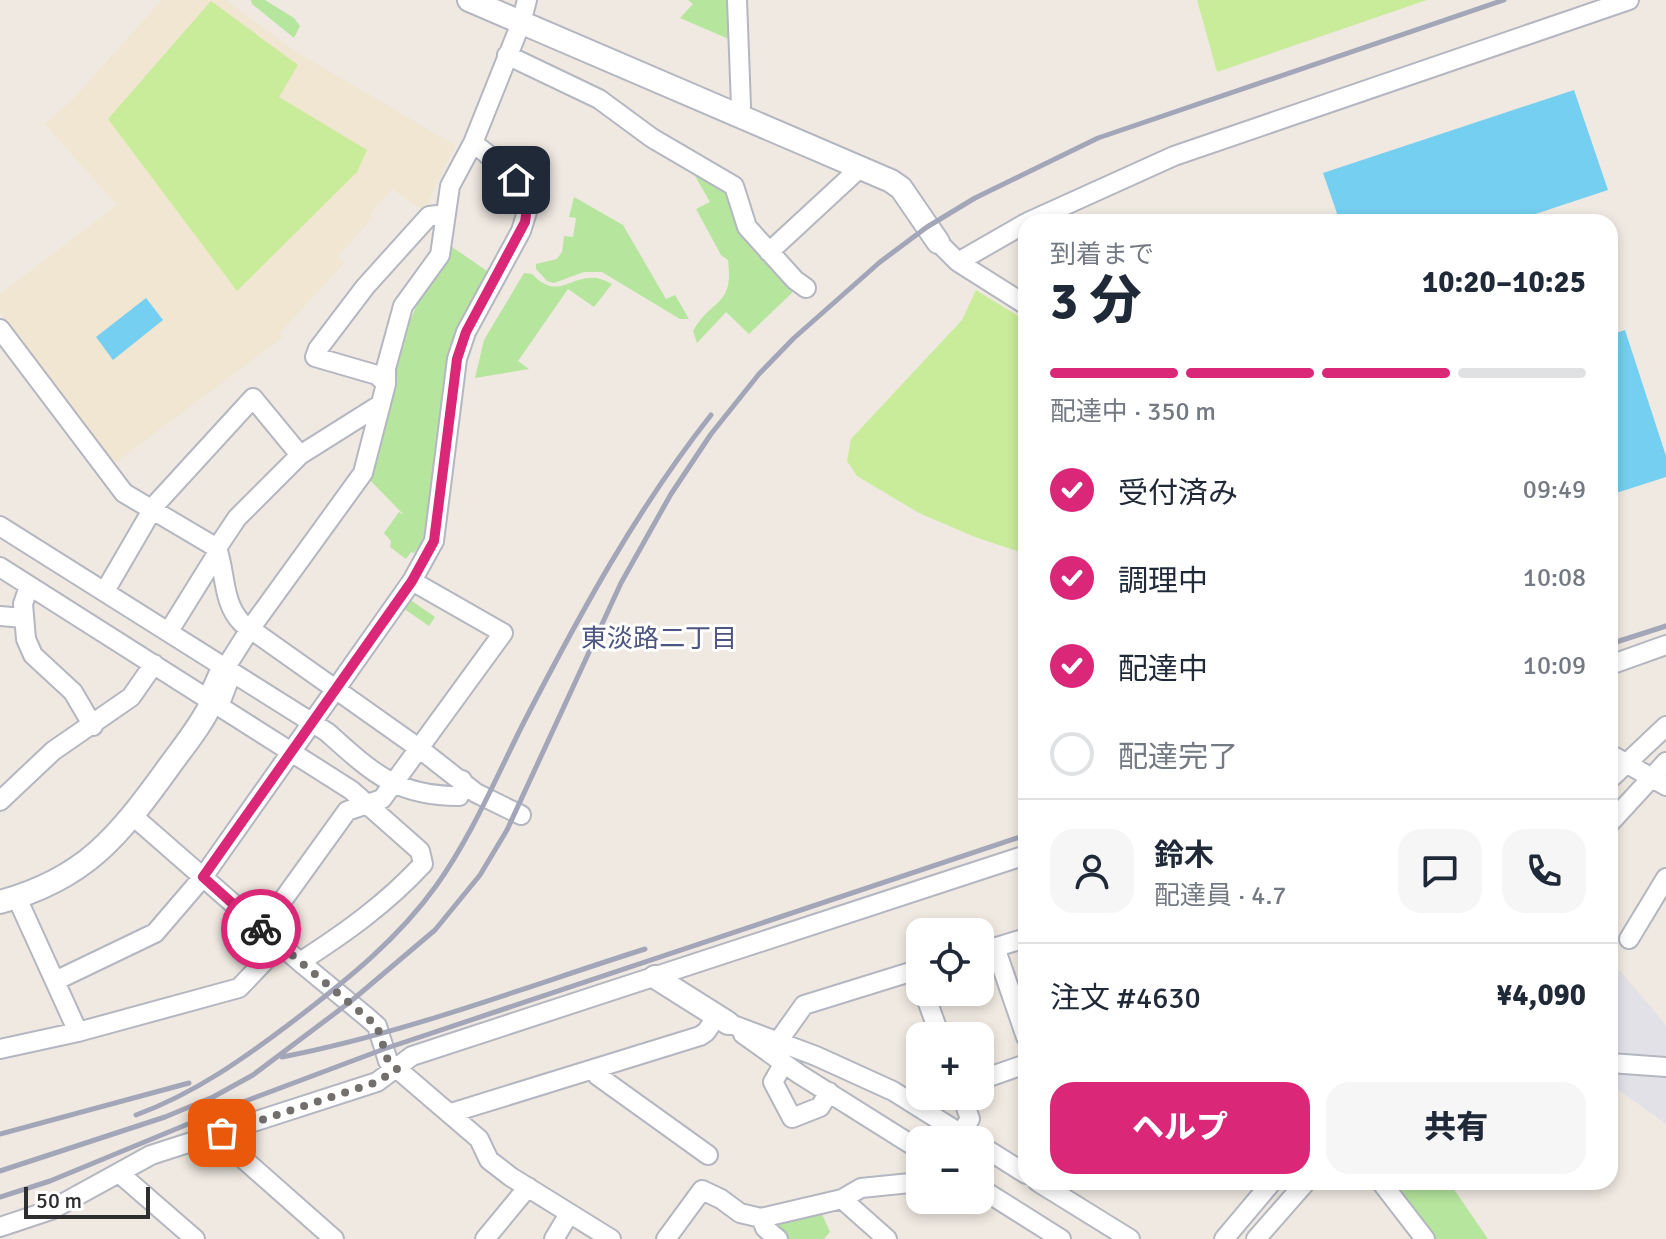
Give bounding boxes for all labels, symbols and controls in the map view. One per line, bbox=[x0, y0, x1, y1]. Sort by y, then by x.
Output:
pin bbox=[482, 146, 550, 214]
icon: home bbox=[494, 158, 538, 202]
text: 到着まで bbox=[1050, 239, 1154, 271]
text: 10:20–10:25 bbox=[1422, 264, 1586, 301]
text: 3 分 bbox=[1050, 269, 1142, 333]
text: 配達中 · 350 m bbox=[1050, 396, 1216, 428]
icon: check bbox=[1050, 468, 1094, 512]
text: 09:49 bbox=[1523, 474, 1586, 506]
text: 受付済み bbox=[1118, 475, 1238, 512]
icon: check bbox=[1050, 556, 1094, 600]
text: 10:08 bbox=[1523, 562, 1586, 594]
text: 調理中 bbox=[1118, 563, 1208, 600]
district label: 東淡路二丁目 bbox=[581, 623, 737, 655]
icon: check bbox=[1050, 644, 1094, 688]
text: 10:09 bbox=[1523, 650, 1586, 682]
text: 配達中 bbox=[1118, 651, 1208, 688]
text: 配達完了 bbox=[1118, 739, 1238, 776]
button: person bbox=[1050, 829, 1134, 913]
button: chat bbox=[1398, 829, 1482, 913]
button: phone bbox=[1502, 829, 1586, 913]
text: 鈴木 bbox=[1154, 837, 1214, 874]
text: 配達員 · 4.7 bbox=[1154, 880, 1286, 912]
courier bbox=[221, 889, 301, 969]
icon: bike bbox=[239, 907, 283, 951]
map controls bbox=[906, 918, 994, 1214]
button: locate bbox=[906, 918, 994, 1006]
text: ¥4,090 bbox=[1496, 977, 1586, 1014]
text: 注文 #4630 bbox=[1050, 980, 1201, 1017]
button: + bbox=[906, 1022, 994, 1110]
button: ヘルプ bbox=[1050, 1082, 1310, 1174]
button: 共有 bbox=[1326, 1082, 1586, 1174]
pin bbox=[188, 1099, 256, 1167]
icon: bag bbox=[200, 1111, 244, 1155]
button: − bbox=[906, 1126, 994, 1214]
scale bar bbox=[24, 1183, 150, 1219]
text: 50 m bbox=[36, 1187, 82, 1214]

